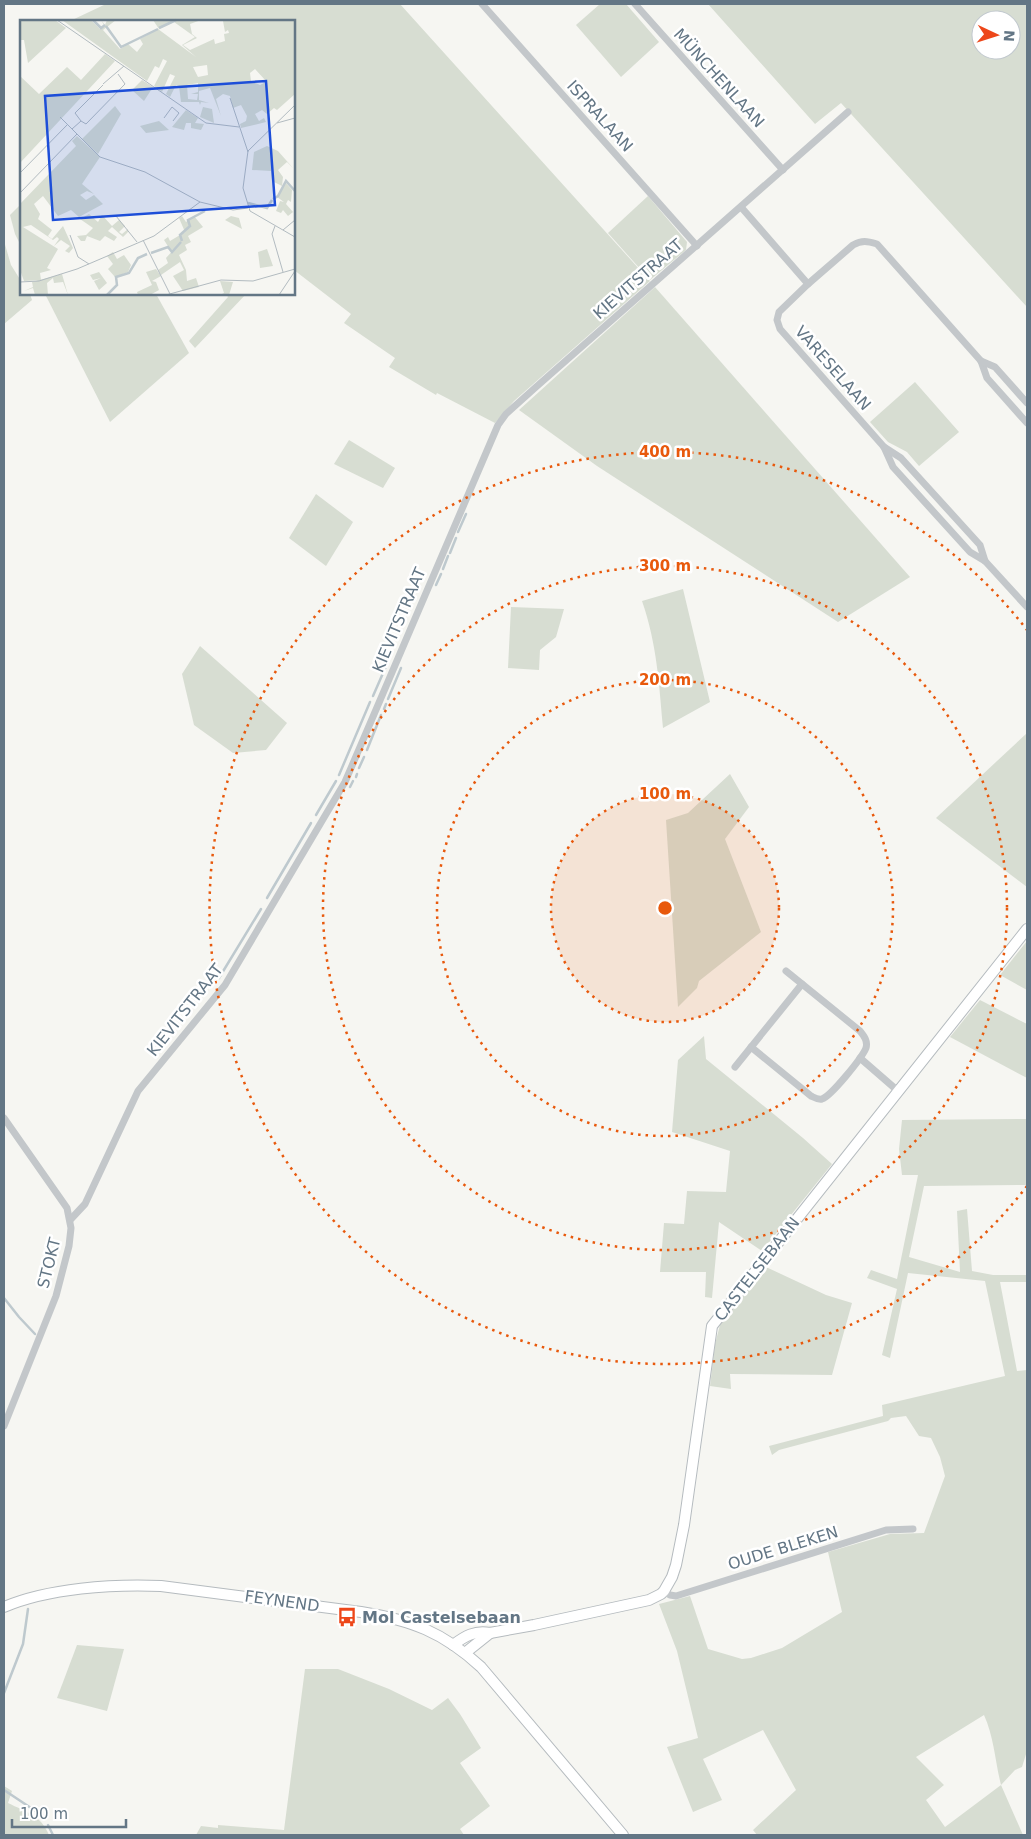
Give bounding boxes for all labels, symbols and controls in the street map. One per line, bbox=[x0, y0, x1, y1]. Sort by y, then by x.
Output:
north arrow bbox=[971, 10, 1021, 60]
inset map bbox=[20, 20, 295, 295]
street label: MÜNCHENLAAN bbox=[670, 25, 768, 131]
text: N bbox=[1001, 30, 1017, 42]
street label: ISPRALAAN bbox=[563, 76, 637, 156]
street label: KIEVITSTRAAT bbox=[589, 235, 687, 323]
street label: VARESELAAN bbox=[791, 322, 875, 414]
text: 400 m bbox=[639, 443, 691, 461]
text: 300 m bbox=[639, 557, 691, 575]
street label: KIEVITSTRAAT bbox=[368, 565, 430, 675]
text: 200 m bbox=[639, 671, 691, 689]
text: 100 m bbox=[639, 785, 691, 803]
centre of rings bbox=[656, 899, 674, 917]
street label: KIEVITSTRAAT bbox=[143, 960, 227, 1060]
street label: CASTELSEBAAN bbox=[711, 1213, 803, 1325]
street label: STOKT bbox=[34, 1235, 65, 1290]
street label: OUDE BLEKEN bbox=[726, 1522, 840, 1574]
street label: FEYNEND bbox=[243, 1586, 321, 1616]
bus stop icon: Mol Castelsebaan bbox=[336, 1606, 358, 1628]
place label: Mol Castelsebaan bbox=[362, 1608, 521, 1627]
scale bar bbox=[12, 1796, 126, 1828]
text: 100 m bbox=[20, 1805, 68, 1823]

